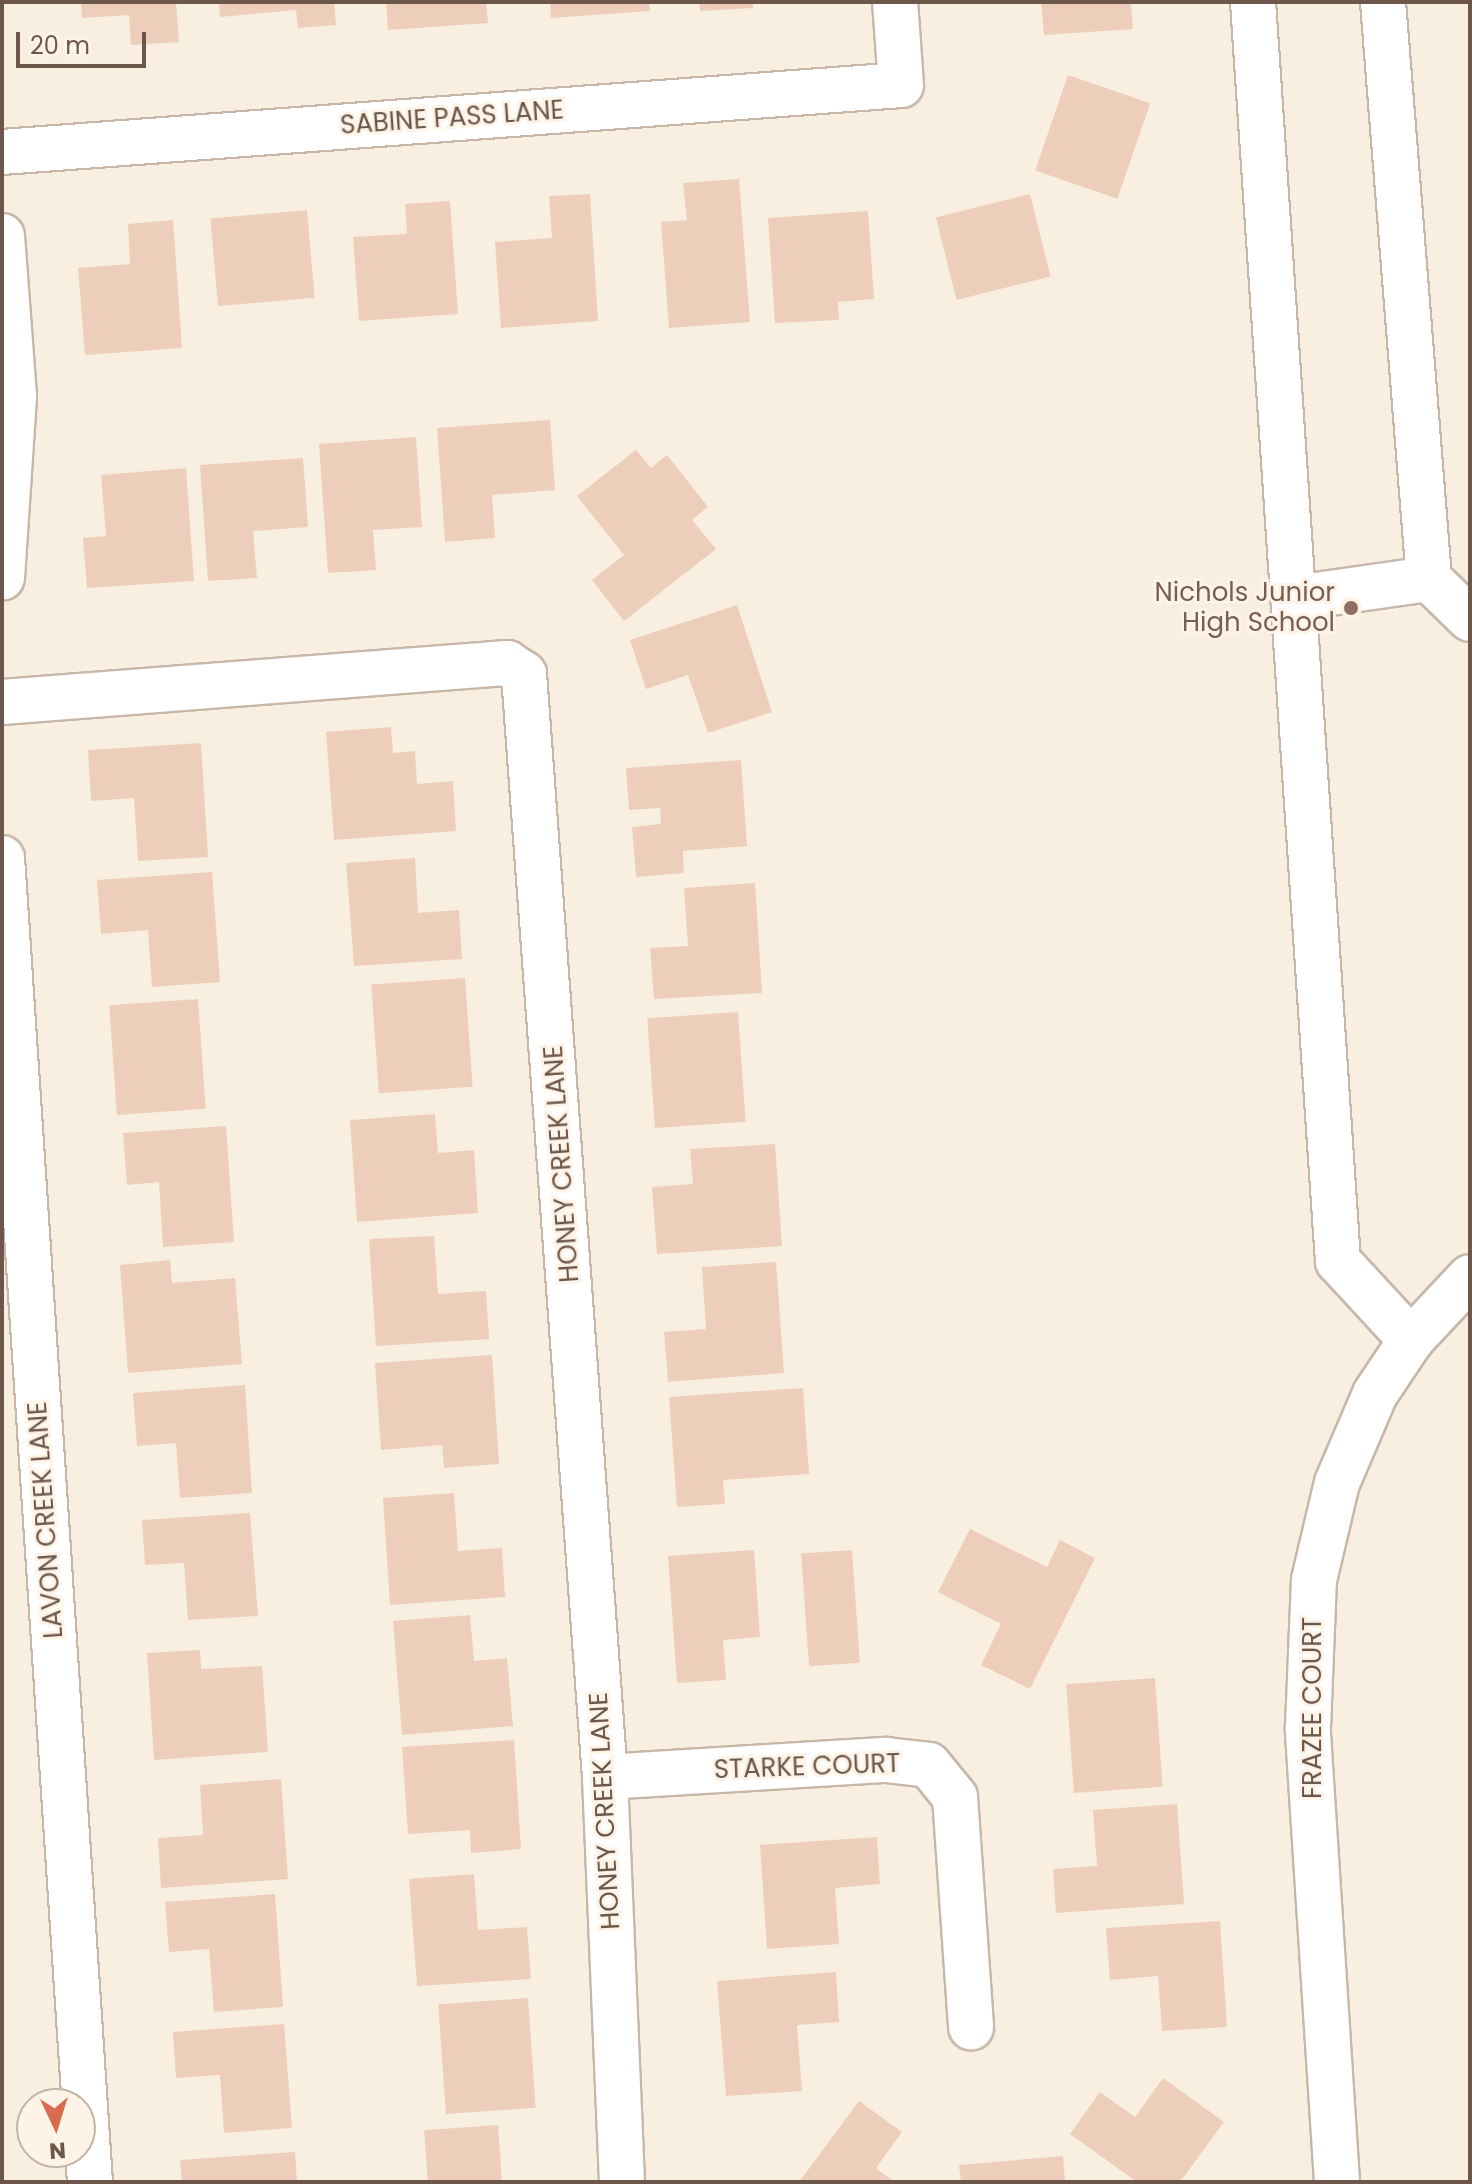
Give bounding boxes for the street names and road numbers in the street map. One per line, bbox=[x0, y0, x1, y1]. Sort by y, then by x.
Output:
street label: SABINE PASS LANE bbox=[339, 95, 565, 141]
street label: HONEY CREEK LANE bbox=[538, 1044, 586, 1284]
street label: LAVON CREEK LANE bbox=[22, 1400, 70, 1640]
street label: FRAZEE COURT bbox=[1297, 1617, 1329, 1799]
street label: HONEY CREEK LANE bbox=[583, 1692, 627, 1930]
street label: STARKE COURT bbox=[713, 1748, 901, 1786]

